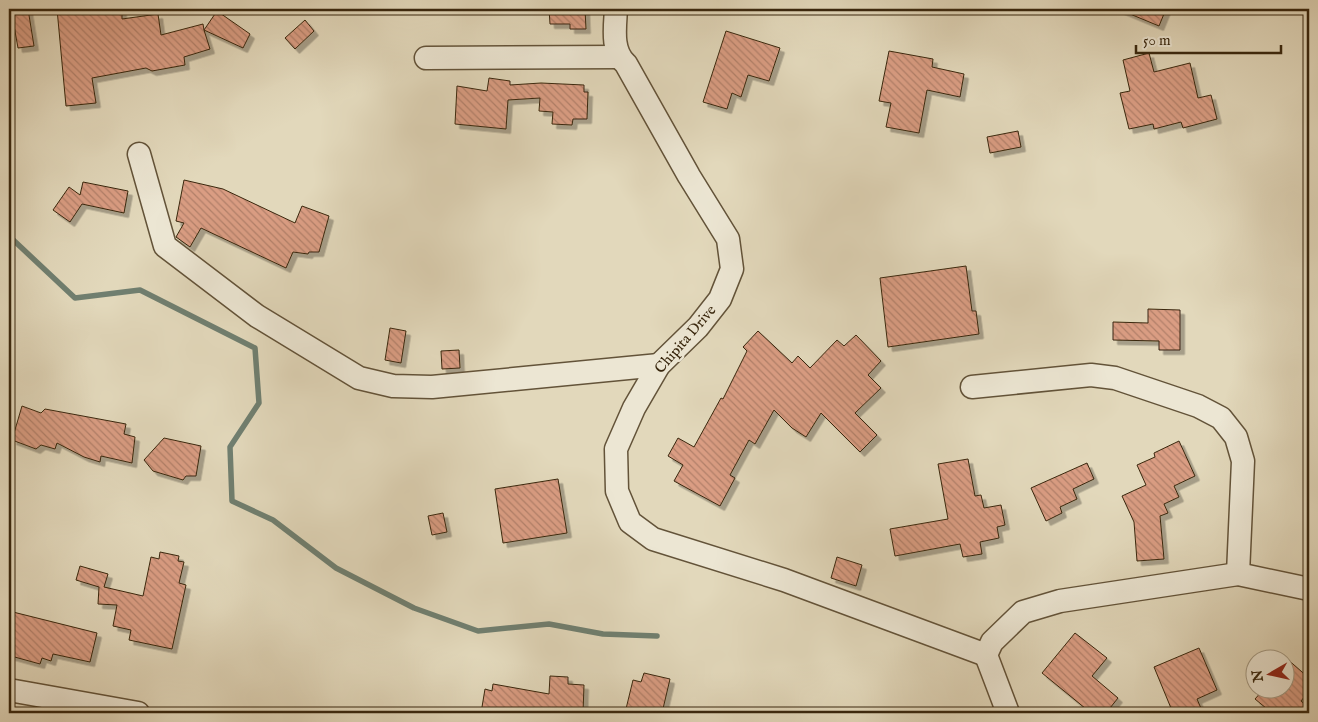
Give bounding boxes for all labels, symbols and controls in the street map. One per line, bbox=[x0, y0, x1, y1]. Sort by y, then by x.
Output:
scale bar bbox=[1136, 22, 1280, 54]
text: 50 m bbox=[1143, 31, 1171, 50]
street label: Chipita Drive bbox=[650, 301, 720, 377]
north arrow bbox=[1246, 650, 1296, 700]
text: N bbox=[1248, 668, 1268, 684]

